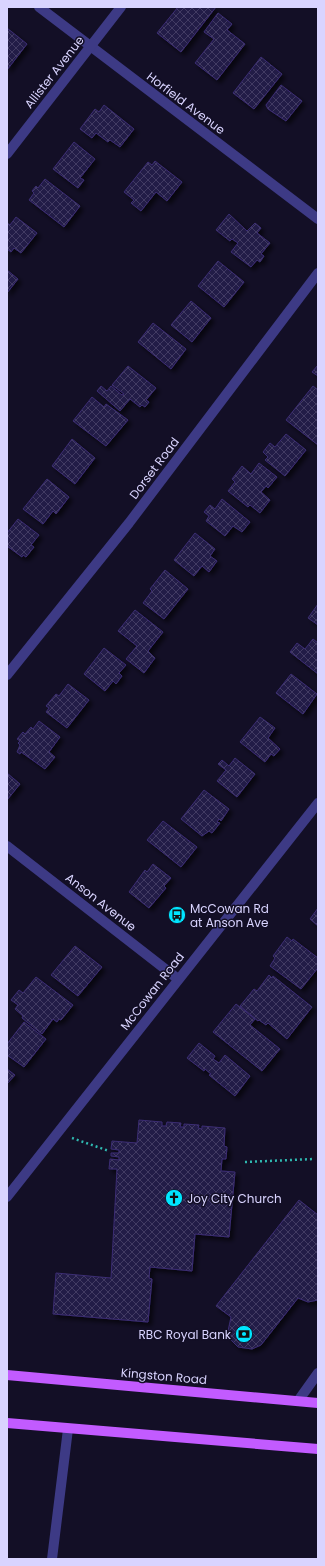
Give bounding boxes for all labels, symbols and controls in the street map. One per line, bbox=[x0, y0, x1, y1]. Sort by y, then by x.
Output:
street label: Allister Avenue bbox=[20, 32, 88, 112]
street label: Horfield Avenue bbox=[143, 68, 229, 138]
street label: Dorset Road bbox=[125, 434, 183, 502]
street label: Anson Avenue bbox=[62, 869, 140, 935]
place label: McCowan Rd at Anson Ave bbox=[190, 900, 269, 931]
bus stop icon: McCowan Rd at Anson Ave bbox=[167, 905, 187, 925]
street label: McCowan Road bbox=[116, 948, 188, 1034]
church icon: Joy City Church bbox=[164, 1188, 184, 1208]
place label: Joy City Church bbox=[187, 1190, 282, 1207]
bank icon: RBC Royal Bank bbox=[234, 1324, 254, 1344]
place label: RBC Royal Bank bbox=[139, 1326, 232, 1343]
street label: Kingston Road bbox=[120, 1364, 208, 1388]

